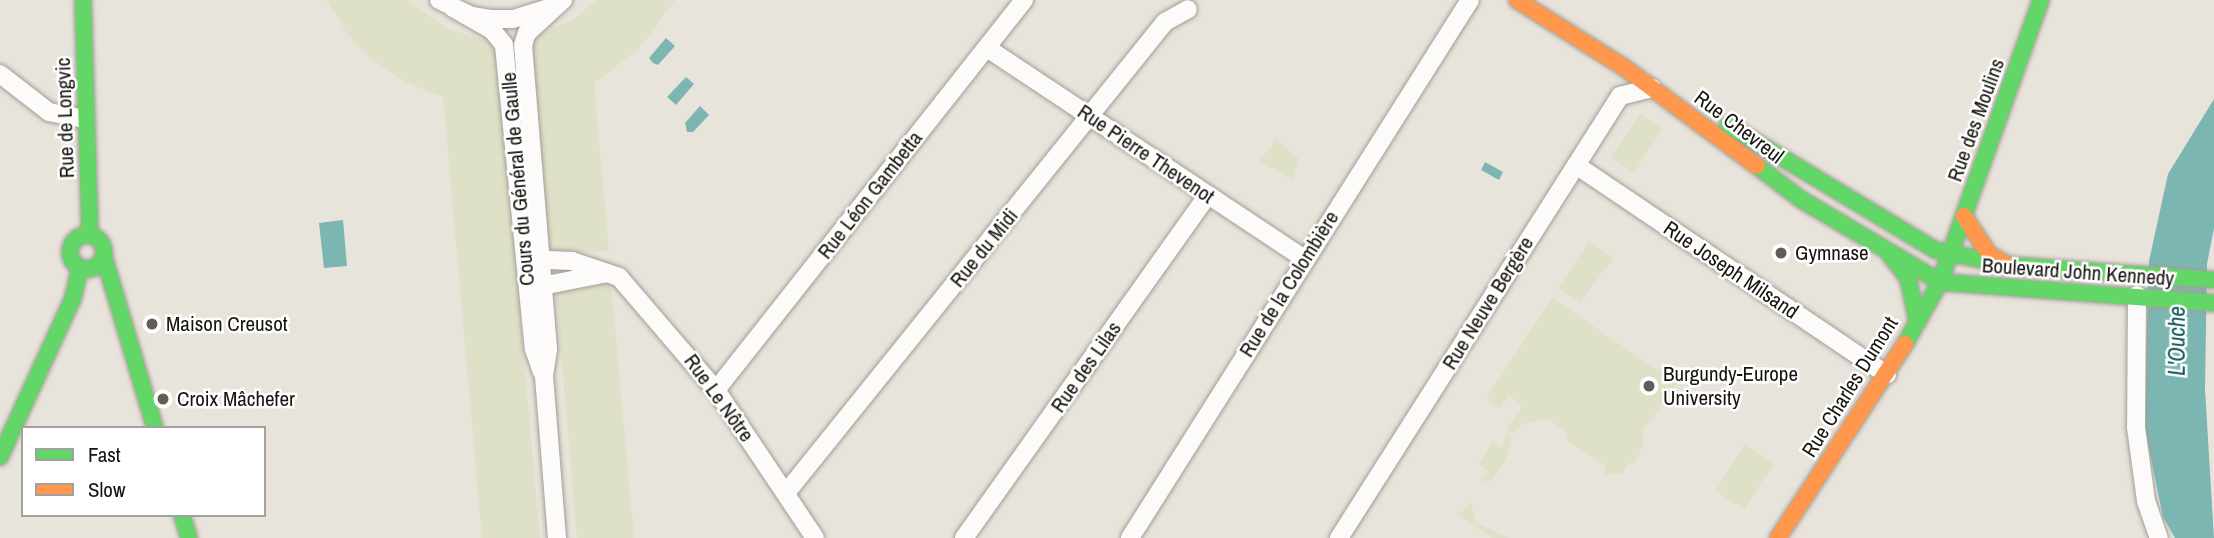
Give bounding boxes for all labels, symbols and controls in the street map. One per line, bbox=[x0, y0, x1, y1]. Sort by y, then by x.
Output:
street label: Rue des Moulins bbox=[1942, 55, 2010, 185]
street label: Rue de Longvic bbox=[50, 57, 80, 179]
street label: Cours du Général de Gaulle bbox=[496, 71, 540, 287]
street label: Rue Chevreul bbox=[1689, 85, 1789, 169]
street label: Rue Pierre Thevenot bbox=[1073, 99, 1219, 209]
street label: Rue Léon Gambetta bbox=[812, 126, 928, 264]
street label: Rue du Midi bbox=[945, 204, 1023, 292]
street label: Rue de la Colombière bbox=[1234, 206, 1344, 362]
street label: Rue Joseph Milsand bbox=[1659, 216, 1803, 324]
street label: Rue Neuve Bergère bbox=[1437, 232, 1539, 374]
place label: Gymnase bbox=[1795, 240, 1869, 266]
marker: Gymnase bbox=[1773, 245, 1789, 261]
street label: Boulevard John Kennedy bbox=[1981, 253, 2175, 291]
water label: L'Ouche bbox=[2163, 306, 2191, 376]
place label: Maison Creusot bbox=[166, 311, 288, 337]
street label: Rue Charles Dumont bbox=[1797, 312, 1903, 462]
marker: Maison Creusot bbox=[144, 316, 160, 332]
street label: Rue des Lilas bbox=[1045, 317, 1127, 417]
street label: Rue Le Nôtre bbox=[679, 349, 759, 447]
place label: Burgundy-Europe University bbox=[1663, 361, 1798, 411]
marker: Burgundy-Europe University bbox=[1641, 378, 1657, 394]
place label: Croix Mâchefer bbox=[177, 386, 295, 412]
marker: Croix Mâchefer bbox=[155, 391, 171, 407]
legend bbox=[21, 426, 266, 517]
text: Fast bbox=[88, 440, 121, 469]
text: Slow bbox=[88, 475, 125, 504]

